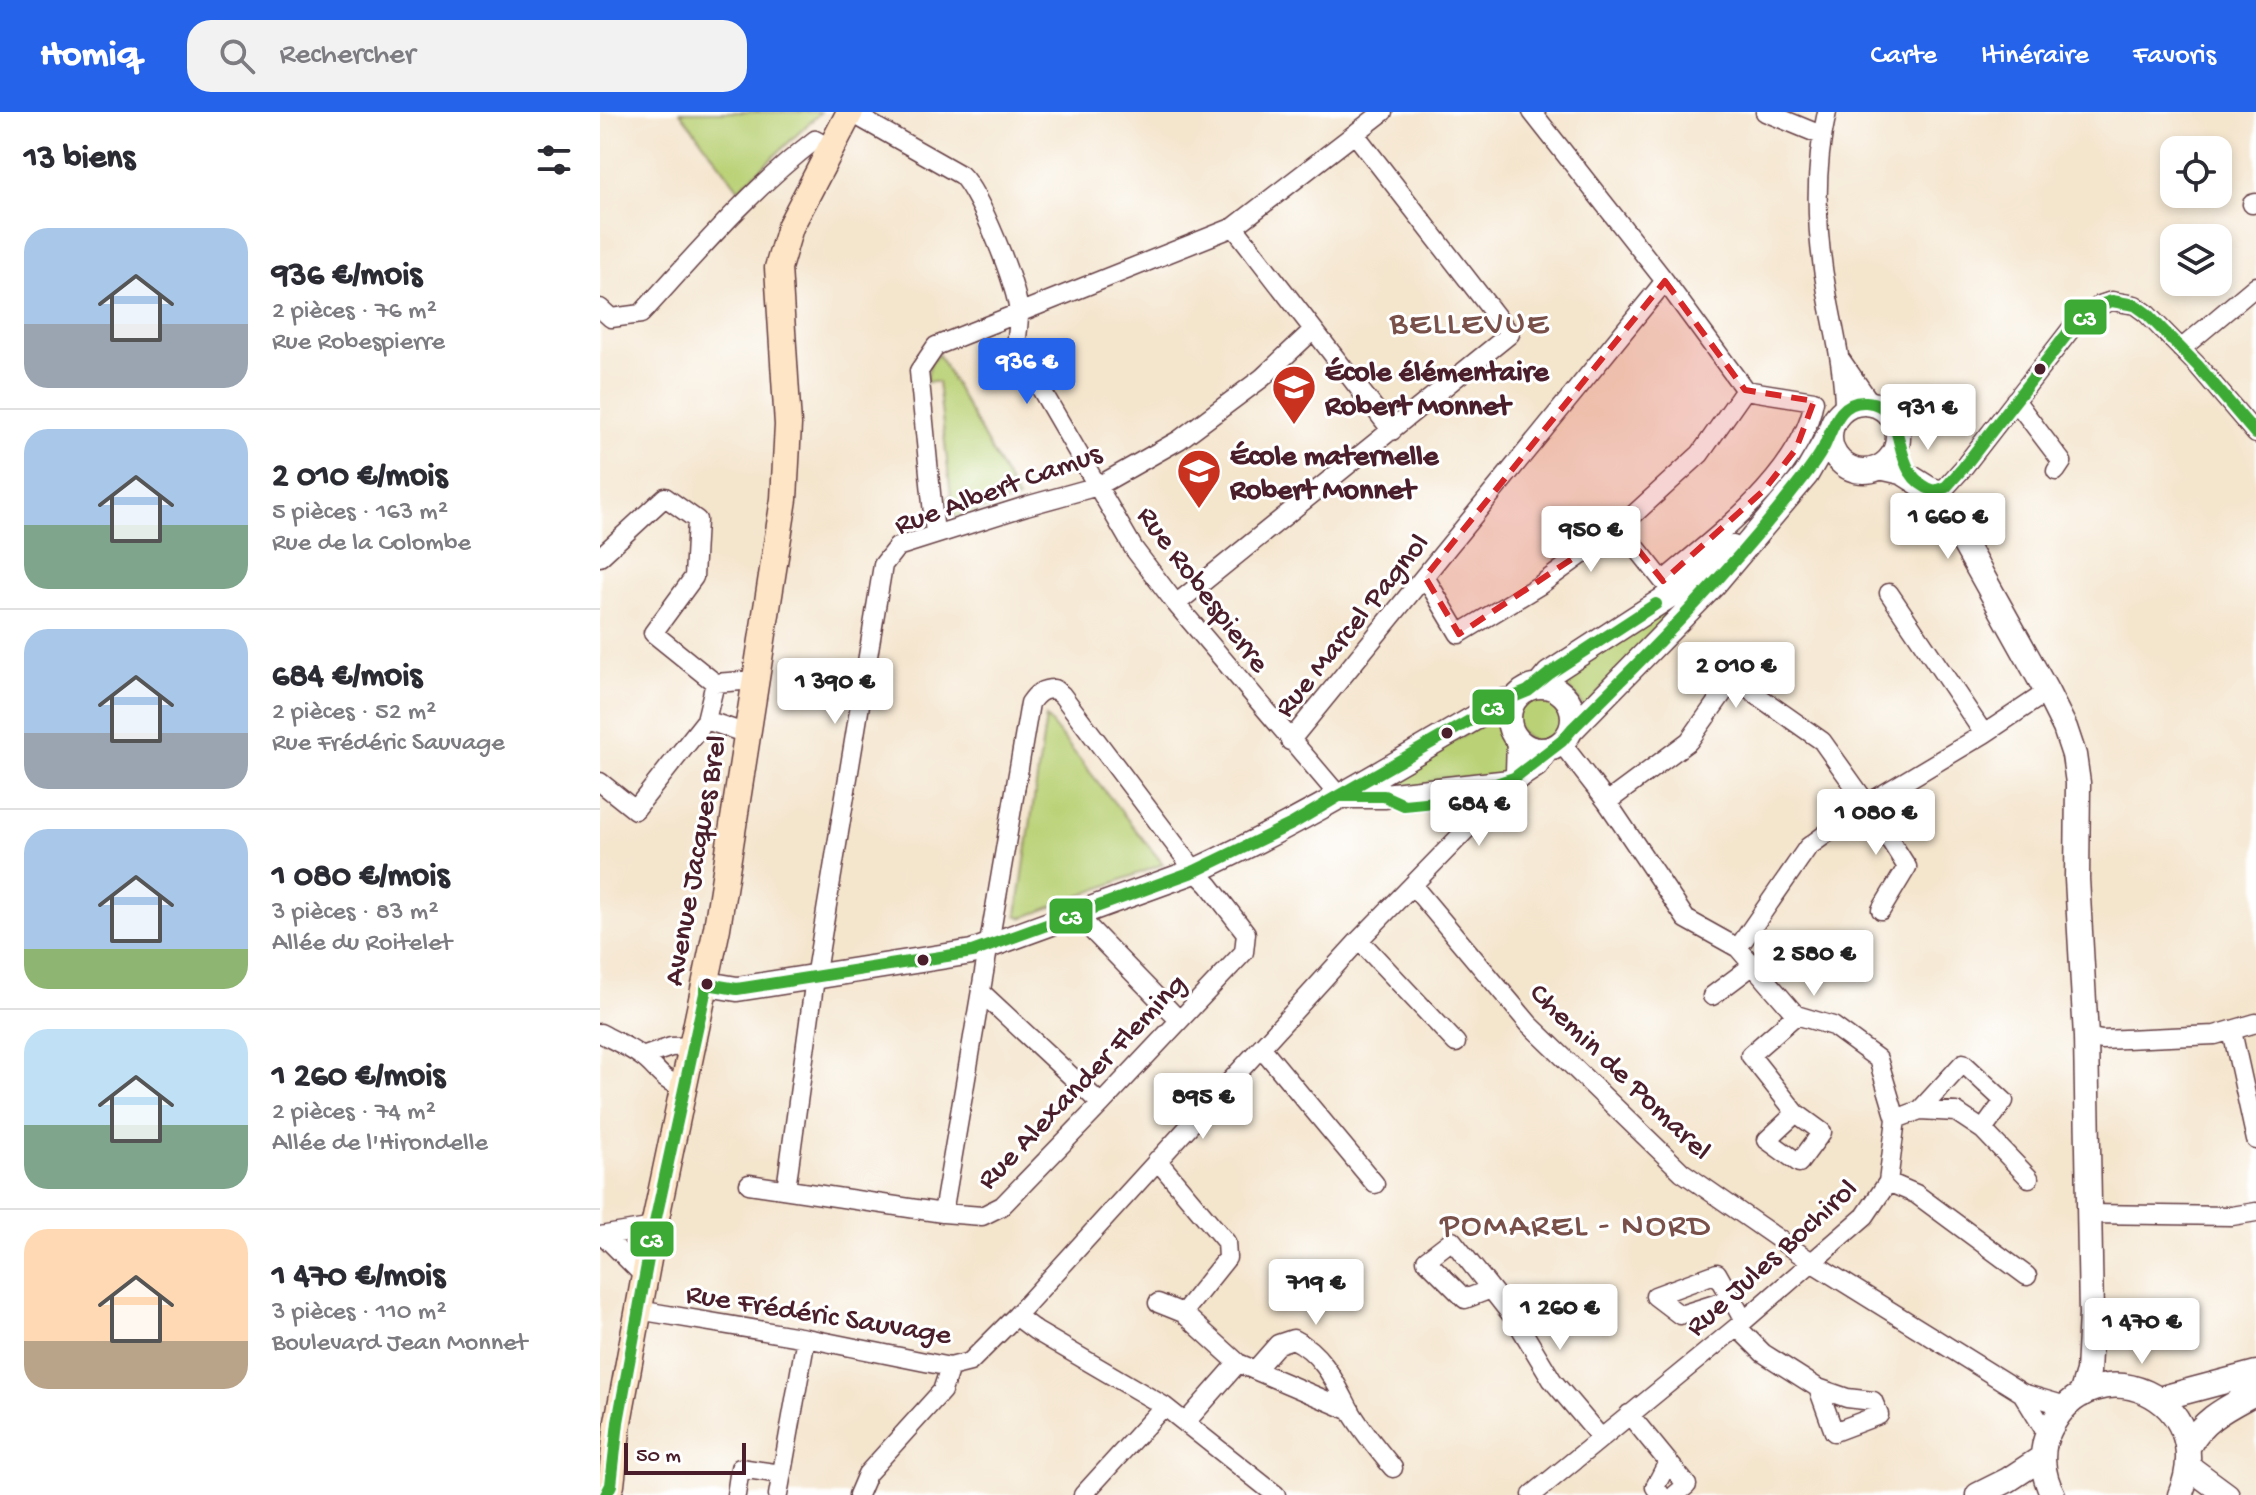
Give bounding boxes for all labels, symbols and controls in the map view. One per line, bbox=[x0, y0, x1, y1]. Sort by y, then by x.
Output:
search box bbox=[187, 20, 747, 92]
text: Homiq bbox=[40, 34, 139, 78]
icon: search bbox=[215, 34, 259, 78]
text: Rechercher bbox=[279, 39, 415, 74]
text: Carte bbox=[1871, 40, 1937, 73]
text: Itinéraire bbox=[1981, 40, 2089, 73]
text: Favoris bbox=[2133, 40, 2216, 73]
map controls bbox=[2160, 136, 2232, 296]
button: locate bbox=[2160, 136, 2232, 208]
icon: filters bbox=[532, 138, 576, 182]
text: 13 biens bbox=[24, 140, 135, 180]
button: layers bbox=[2160, 224, 2232, 296]
text: 936 €/mois bbox=[272, 257, 422, 297]
icon: home bbox=[88, 260, 184, 356]
text: 2 pièces · 76 m² bbox=[272, 297, 437, 328]
line badge: C3 bbox=[2063, 298, 2108, 336]
district label: BELLEVUE bbox=[1389, 306, 1550, 346]
text: C3 bbox=[2072, 308, 2097, 334]
text: Rue Robespierre bbox=[272, 328, 445, 359]
pin: 936 € bbox=[971, 338, 1083, 406]
text: 936 € bbox=[996, 348, 1058, 379]
place label: École élémentaire Robert Monnet bbox=[1324, 356, 1550, 426]
unlabelled marker bbox=[2032, 361, 2048, 377]
school or university icon: École élémentaire Robert Monnet bbox=[1270, 363, 1318, 426]
pin: 931 € bbox=[1872, 384, 1984, 452]
text: 931 € bbox=[1899, 394, 1957, 425]
street label: Rue Albert Camus bbox=[890, 437, 1108, 545]
place label: École maternelle Robert Monnet bbox=[1229, 440, 1440, 510]
school or university icon: École maternelle Robert Monnet bbox=[1175, 447, 1223, 510]
text: 2 010 €/mois bbox=[272, 458, 447, 498]
icon: home bbox=[88, 461, 184, 557]
pin: 1 660 € bbox=[1874, 493, 2022, 561]
text: 5 pièces · 163 m² bbox=[272, 498, 448, 529]
street label: Rue Robespierre bbox=[1127, 501, 1276, 681]
text: 1 660 € bbox=[1908, 503, 1988, 534]
pin: 950 € bbox=[1535, 506, 1647, 574]
text: 950 € bbox=[1559, 516, 1623, 547]
street label: Rue Marcel Pagnol bbox=[1269, 528, 1438, 726]
text: Rue de la Colombe bbox=[272, 529, 471, 560]
pin: 2 010 € bbox=[1662, 642, 1810, 710]
text: 2 010 € bbox=[1696, 652, 1776, 683]
text: 684 €/mois bbox=[272, 658, 422, 698]
pin: 1 390 € bbox=[761, 658, 909, 726]
icon: home bbox=[88, 661, 184, 757]
text: 1 390 € bbox=[795, 668, 875, 699]
line badge: C3 bbox=[1471, 688, 1516, 726]
text: 2 pièces · 52 m² bbox=[272, 698, 436, 729]
text: C3 bbox=[1480, 698, 1505, 724]
unlabelled marker bbox=[1439, 725, 1455, 741]
text: Rue Frédéric Sauvage bbox=[272, 729, 505, 760]
street label: Avenue Jacques Brel bbox=[658, 733, 737, 989]
pin: 684 € bbox=[1423, 780, 1535, 848]
pin: 1 080 € bbox=[1802, 789, 1950, 857]
text: 684 € bbox=[1448, 790, 1510, 821]
text: 1 080 € bbox=[1835, 799, 1917, 830]
text: 1 080 €/mois bbox=[272, 858, 449, 898]
icon: home bbox=[88, 861, 184, 957]
line badge: C3 bbox=[1048, 897, 1094, 935]
text: 3 pièces · 83 m² bbox=[272, 898, 438, 929]
text: C3 bbox=[1058, 907, 1083, 933]
text: Allée du Roitelet bbox=[272, 929, 452, 960]
pin: 2 580 € bbox=[1740, 930, 1888, 998]
text: 2 580 € bbox=[1772, 940, 1856, 971]
unlabelled marker bbox=[915, 952, 931, 968]
street label: Rue Alexander Fleming bbox=[971, 968, 1195, 1198]
unlabelled marker bbox=[699, 976, 715, 992]
street label: Chemin de Pomarel bbox=[1520, 977, 1717, 1169]
text: 1 260 €/mois bbox=[272, 1058, 445, 1098]
icon: home bbox=[88, 1061, 184, 1157]
pin: 895 € bbox=[1147, 1073, 1259, 1141]
text: 895 € bbox=[1172, 1083, 1234, 1114]
text: 2 pièces · 74 m² bbox=[272, 1098, 436, 1129]
text: Allée de l'Hirondelle bbox=[272, 1129, 488, 1160]
street label: Rue Jules Bochirol bbox=[1680, 1173, 1866, 1346]
district label: POMAREL - NORD bbox=[1439, 1208, 1712, 1248]
line badge: C3 bbox=[629, 1220, 675, 1258]
text: C3 bbox=[639, 1230, 664, 1256]
text: 1 470 €/mois bbox=[272, 1258, 445, 1298]
pin: 719 € bbox=[1260, 1259, 1372, 1327]
icon: home bbox=[88, 1261, 184, 1357]
text: 719 € bbox=[1287, 1269, 1345, 1300]
street label: Rue Frédéric Sauvage bbox=[683, 1278, 954, 1355]
pin: 1 260 € bbox=[1486, 1284, 1634, 1352]
text: 1 260 € bbox=[1521, 1294, 1599, 1325]
text: 3 pièces · 110 m² bbox=[272, 1298, 446, 1329]
pin: 1 470 € bbox=[2068, 1298, 2216, 1366]
text: 1 470 € bbox=[2103, 1308, 2181, 1339]
text: Boulevard Jean Monnet bbox=[272, 1329, 527, 1360]
scale bar bbox=[624, 1439, 746, 1475]
text: 50 m bbox=[636, 1444, 681, 1470]

